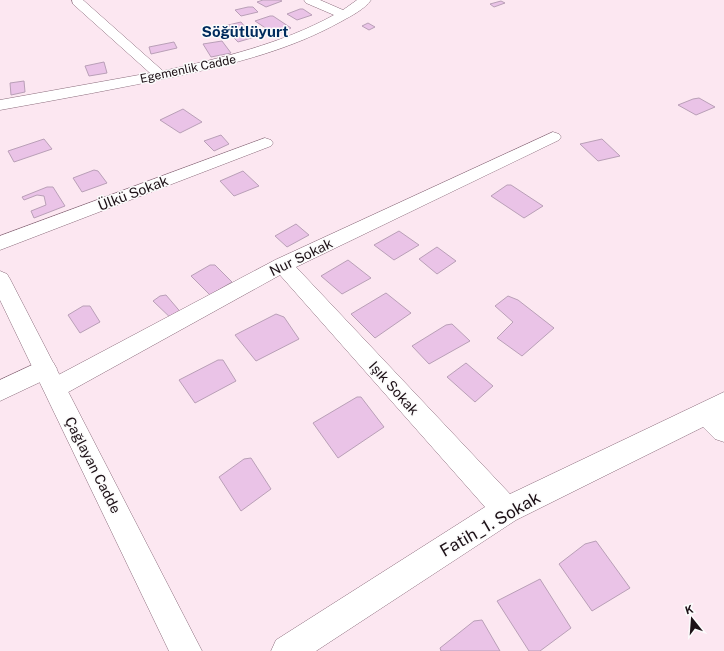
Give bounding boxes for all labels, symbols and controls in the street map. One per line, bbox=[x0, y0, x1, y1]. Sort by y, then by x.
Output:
district label: Söğütlüyurt bbox=[202, 23, 288, 40]
street label: Egemenlik Cadde bbox=[139, 52, 237, 86]
street label: Ülkü Sokak bbox=[95, 170, 170, 214]
street label: Nur Sokak bbox=[267, 235, 335, 279]
street label: Işık Sokak bbox=[366, 358, 422, 418]
street label: Çağlayan Cadde bbox=[62, 414, 124, 516]
street label: Fatih_1. Sokak bbox=[436, 487, 544, 561]
north arrow bbox=[672, 599, 712, 639]
text: K bbox=[684, 603, 695, 616]

